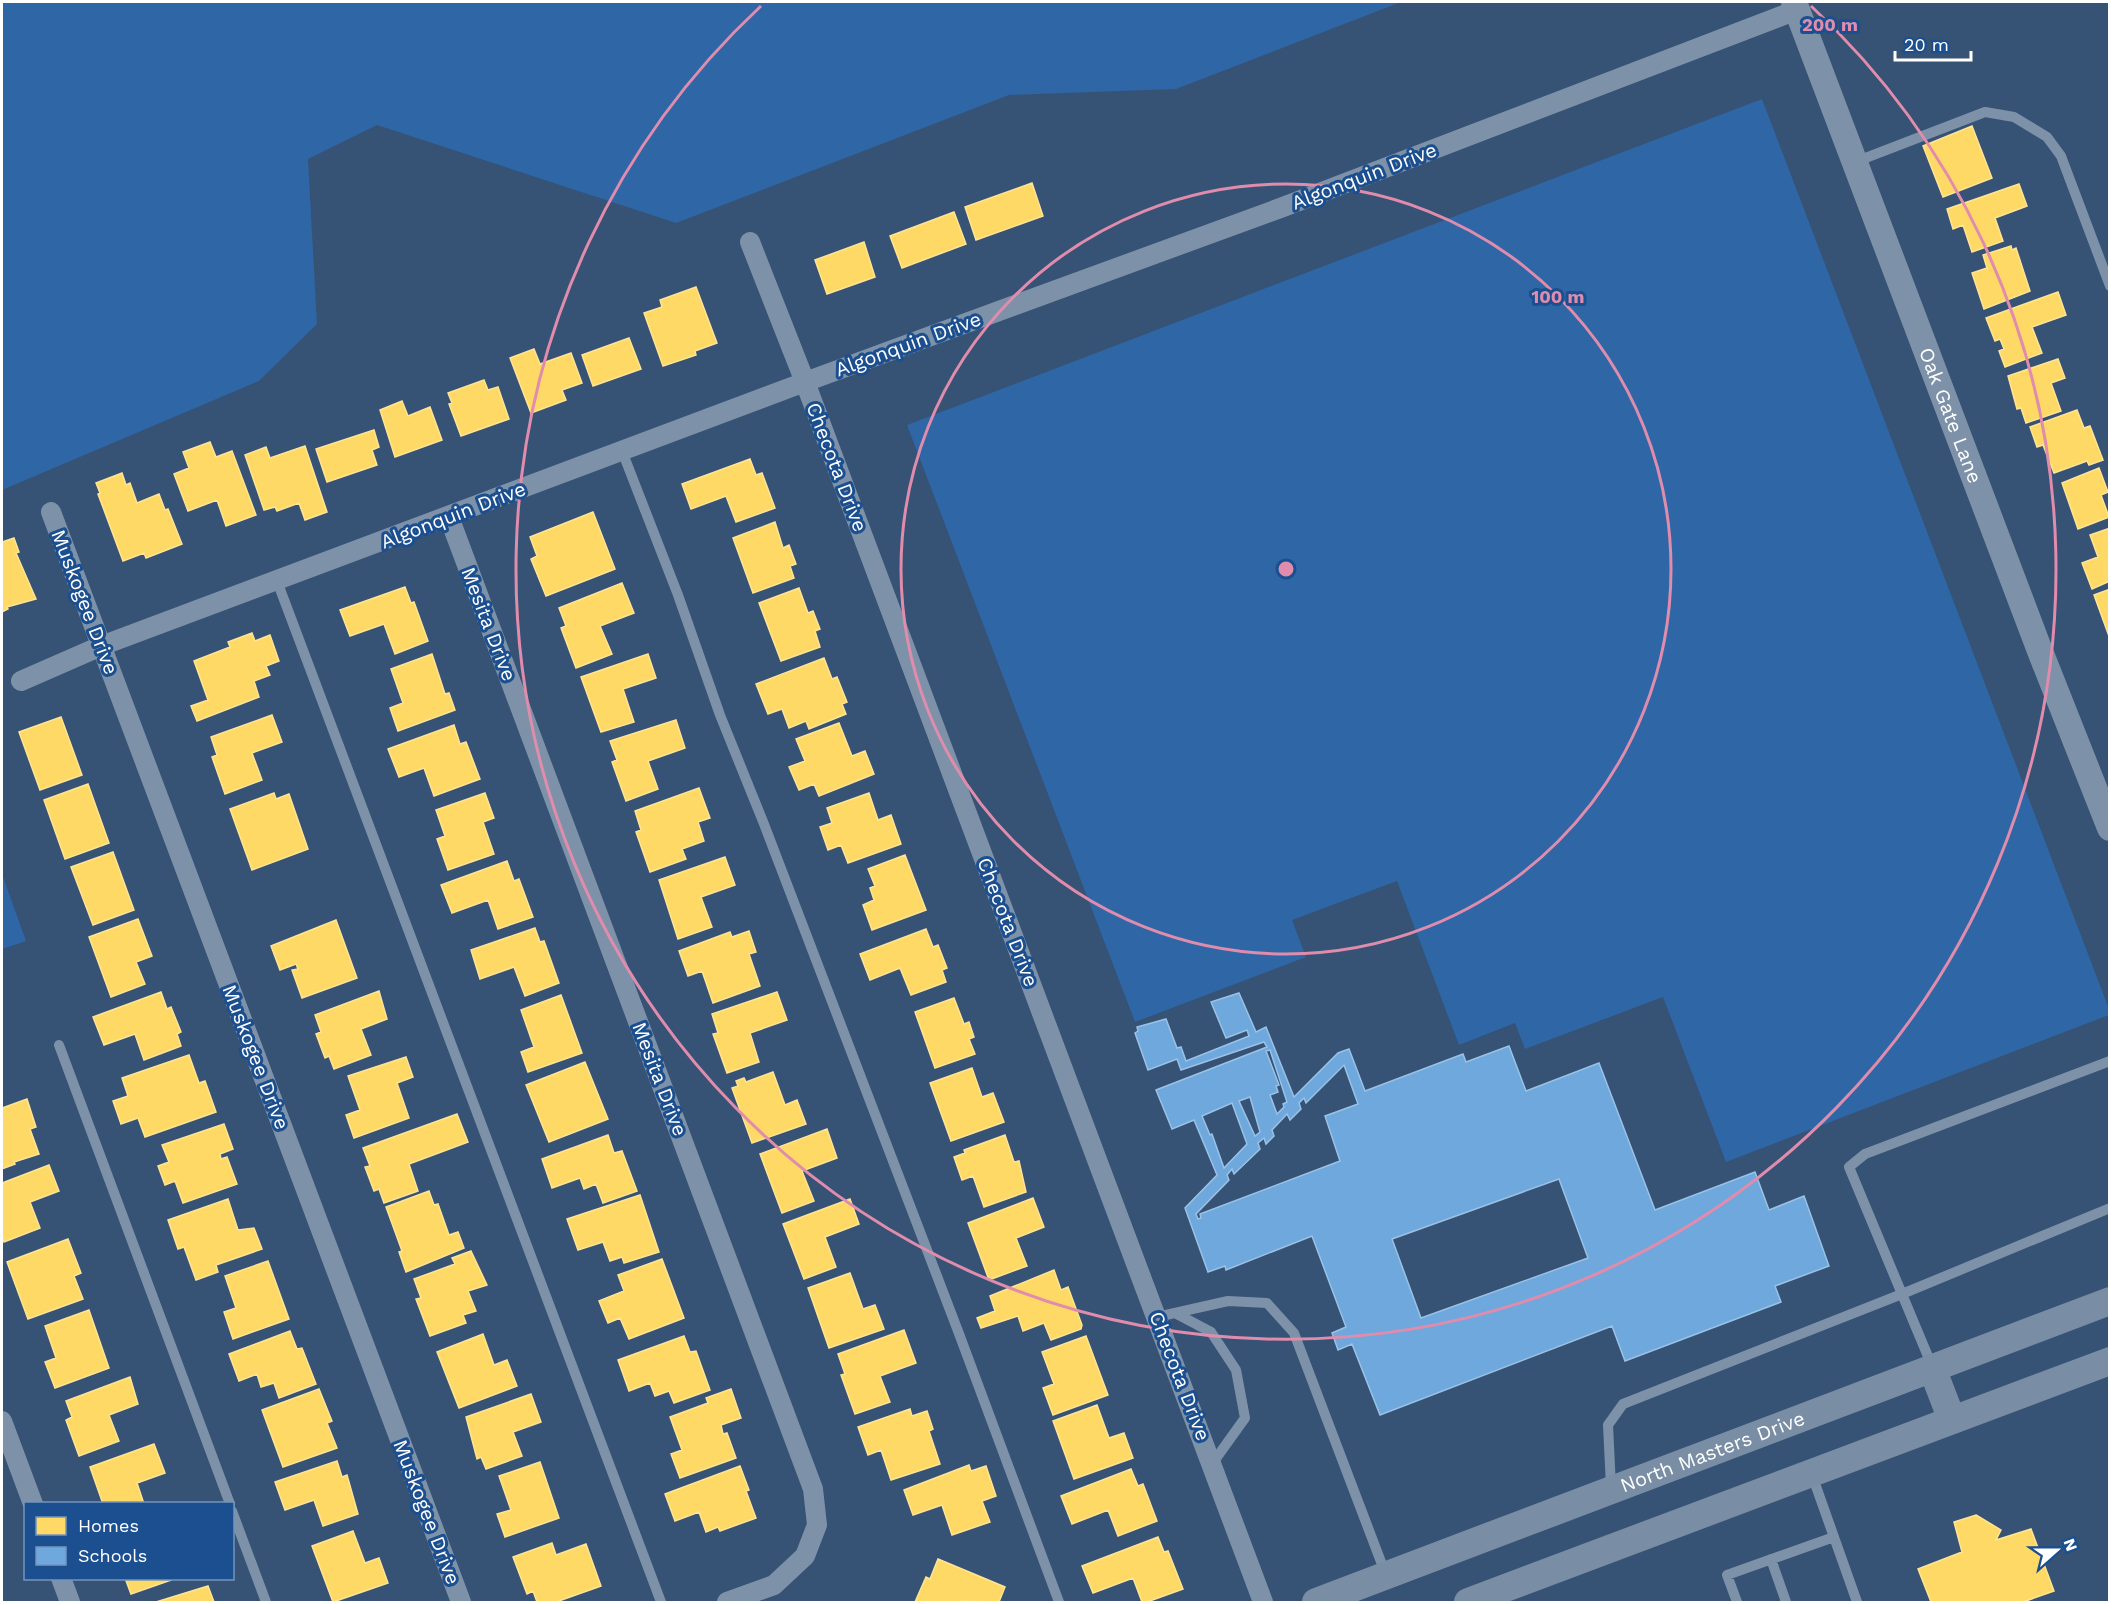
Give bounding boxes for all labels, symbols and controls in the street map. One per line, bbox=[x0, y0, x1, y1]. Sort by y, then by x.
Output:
text: 200 m bbox=[1802, 14, 1858, 35]
scale bar bbox=[1895, 24, 1972, 62]
text: 20 m bbox=[1904, 34, 1949, 55]
street label: Algonquin Drive bbox=[1288, 137, 1440, 215]
text: 100 m bbox=[1531, 286, 1585, 307]
street label: Algonquin Drive bbox=[832, 306, 984, 382]
street label: Oak Gate Lane bbox=[1914, 344, 1987, 487]
street label: Checota Drive bbox=[801, 399, 873, 535]
street label: Algonquin Drive bbox=[377, 476, 529, 554]
street label: Muskogee Drive bbox=[46, 526, 124, 678]
centre of rings bbox=[1276, 559, 1296, 579]
street label: Mesita Drive bbox=[456, 564, 522, 684]
street label: Checota Drive bbox=[972, 854, 1044, 990]
street label: Muskogee Drive bbox=[217, 981, 295, 1133]
street label: Mesita Drive bbox=[627, 1019, 693, 1139]
street label: Checota Drive bbox=[1144, 1308, 1216, 1444]
street label: North Masters Drive bbox=[1617, 1406, 1808, 1498]
street label: Muskogee Drive bbox=[388, 1436, 466, 1588]
legend bbox=[24, 1502, 234, 1580]
text: Homes bbox=[78, 1515, 139, 1536]
north arrow bbox=[2027, 1520, 2087, 1580]
text: N bbox=[2060, 1536, 2082, 1554]
text: Schools bbox=[78, 1545, 147, 1566]

